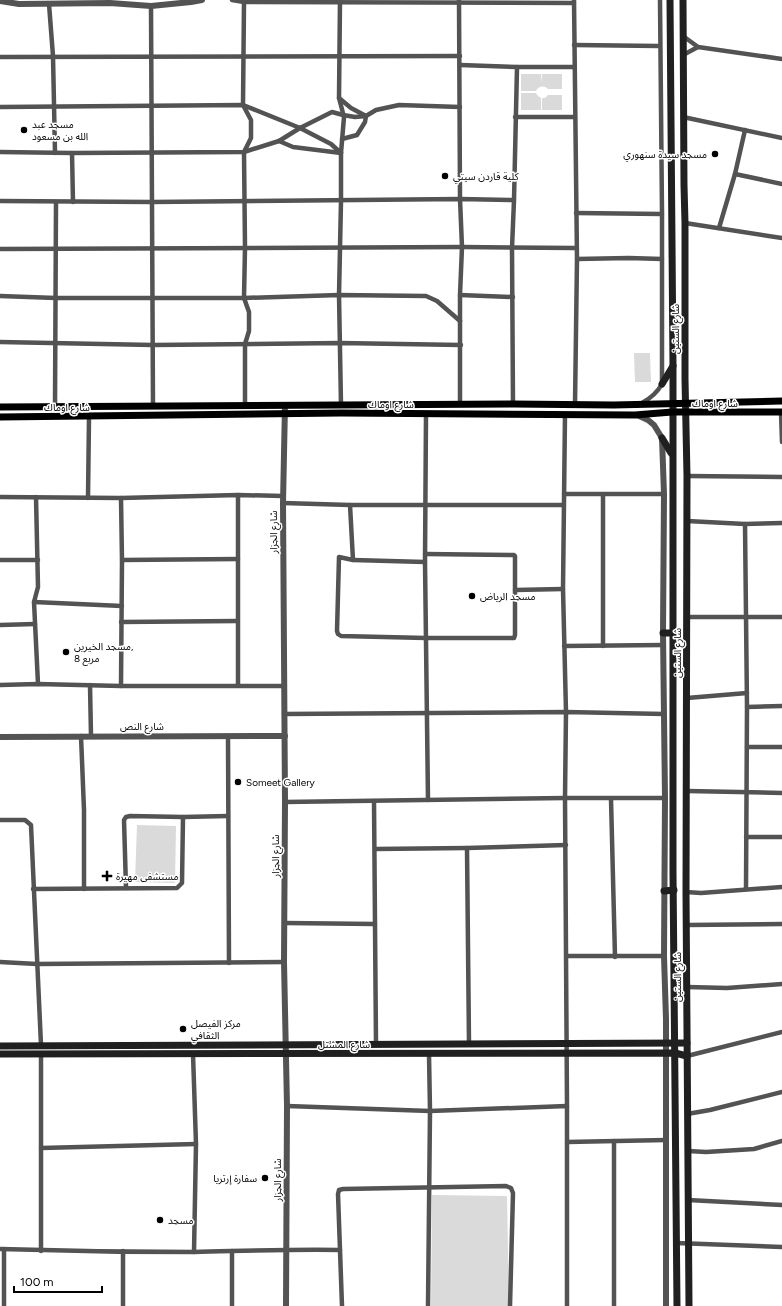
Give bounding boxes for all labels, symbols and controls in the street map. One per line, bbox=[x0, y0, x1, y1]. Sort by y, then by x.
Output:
place label: مسجد عبد الله بن مسعود bbox=[32, 118, 88, 143]
marker: مسجد عبد الله بن مسعود bbox=[19, 125, 29, 135]
place label: مسجد سيدة سنهوري bbox=[623, 148, 707, 162]
marker: مسجد سيدة سنهوري bbox=[710, 149, 720, 159]
place label: كلية قاردن سيتي bbox=[453, 170, 520, 184]
marker: كلية قاردن سيتي bbox=[440, 171, 450, 181]
street label: شارع الستين bbox=[669, 304, 683, 354]
street label: شارع اوماك bbox=[692, 397, 738, 411]
street label: شارع اوماك bbox=[368, 398, 414, 412]
street label: شارع اوماك bbox=[44, 401, 90, 415]
street label: شارع الجزار bbox=[267, 510, 281, 555]
place label: مسجد الرياض bbox=[480, 590, 536, 603]
marker: مسجد الرياض bbox=[467, 591, 477, 601]
street label: شارع الستين bbox=[671, 628, 685, 678]
place label: مسجد الخيرين, مربع 8 bbox=[74, 640, 133, 666]
marker: مسجد الخيرين, مربع 8 bbox=[61, 647, 71, 657]
street label: شارع النص bbox=[120, 720, 164, 734]
place label: Someet Gallery bbox=[246, 776, 316, 789]
marker: Someet Gallery bbox=[233, 777, 243, 787]
street label: شارع الجزار bbox=[269, 834, 283, 879]
marker: مستشفى مهيرة bbox=[101, 870, 113, 882]
place label: مستشفى مهيرة bbox=[116, 870, 178, 883]
street label: شارع الستين bbox=[671, 952, 685, 1002]
place label: مركز الفيصل الثقافي bbox=[191, 1017, 241, 1043]
marker: مركز الفيصل الثقافي bbox=[178, 1024, 188, 1034]
street label: شارع المشتل bbox=[318, 1038, 370, 1052]
street label: شارع الجزار bbox=[271, 1158, 285, 1203]
place label: سفارة إرتريا bbox=[213, 1172, 257, 1185]
marker: سفارة إرتريا bbox=[260, 1173, 270, 1183]
place label: مسجد bbox=[168, 1214, 193, 1227]
marker: مسجد bbox=[155, 1215, 165, 1225]
scale bar bbox=[14, 1268, 102, 1294]
text: 100 m bbox=[20, 1275, 54, 1289]

